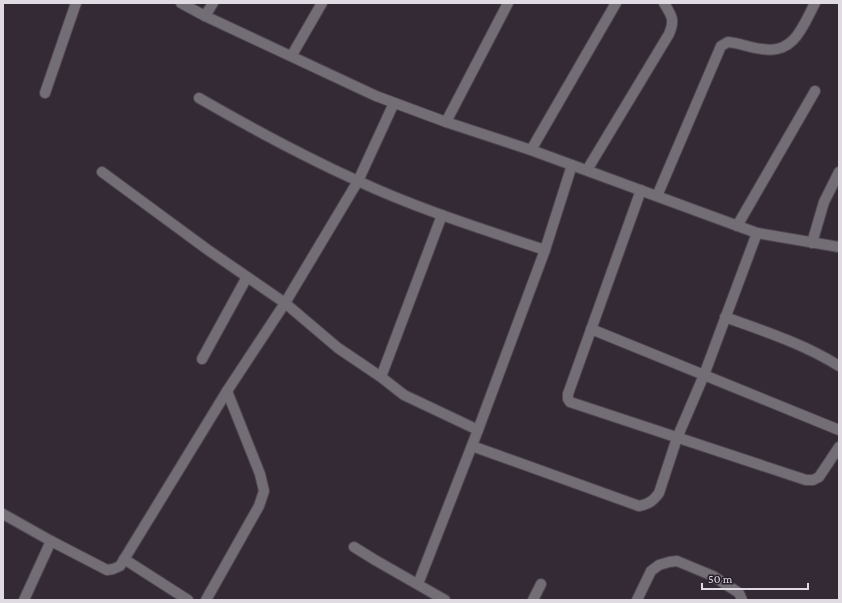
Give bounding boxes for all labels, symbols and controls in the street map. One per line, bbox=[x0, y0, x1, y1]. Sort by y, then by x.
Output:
scale bar bbox=[702, 565, 808, 591]
text: 50 m bbox=[708, 572, 733, 586]

